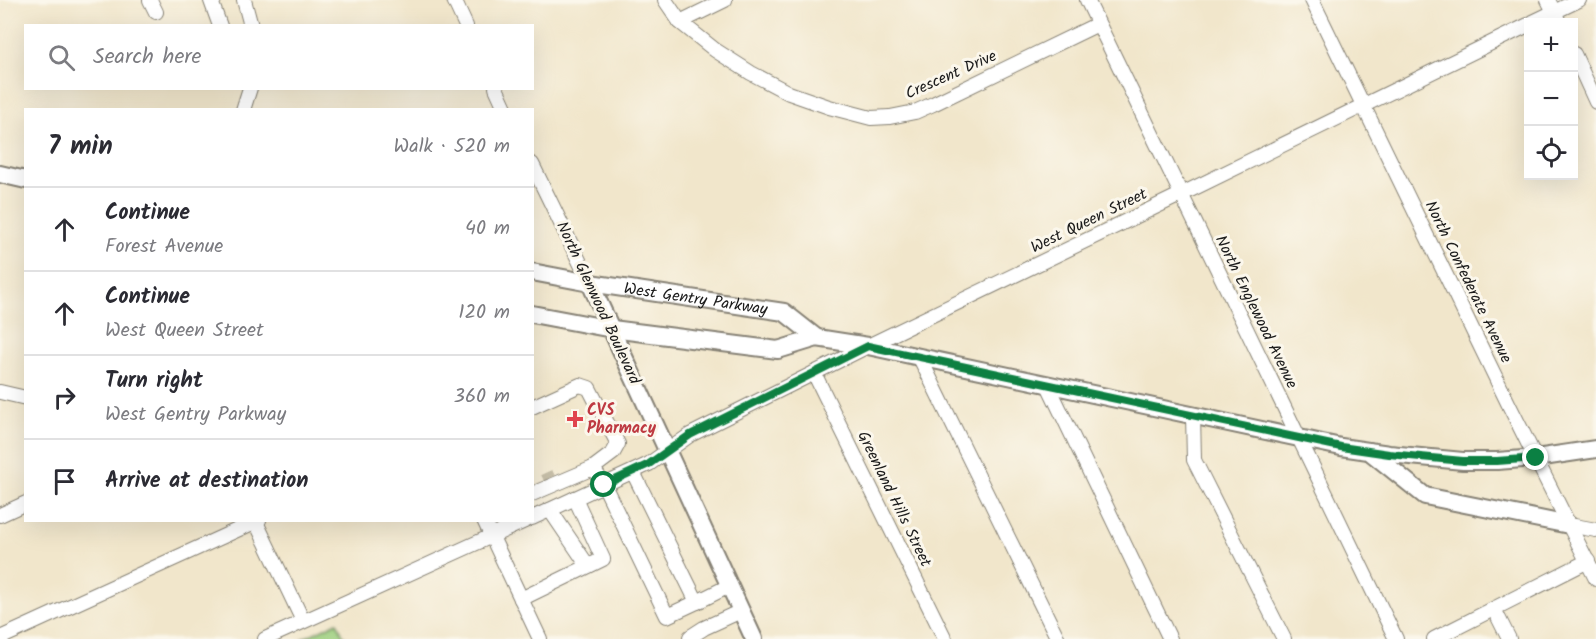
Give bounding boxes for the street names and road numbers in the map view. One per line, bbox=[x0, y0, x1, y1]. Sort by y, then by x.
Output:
street label: Crescent Drive bbox=[901, 44, 1001, 106]
street label: West Queen Street bbox=[1026, 182, 1152, 260]
street label: North Confederate Avenue bbox=[1418, 197, 1518, 367]
street label: North Glenwood Boulevard bbox=[549, 217, 647, 390]
street label: North Englewood Avenue bbox=[1208, 231, 1304, 393]
street label: West Gentry Parkway bbox=[622, 276, 770, 322]
street label: Greenland Hills Street bbox=[850, 427, 938, 572]

